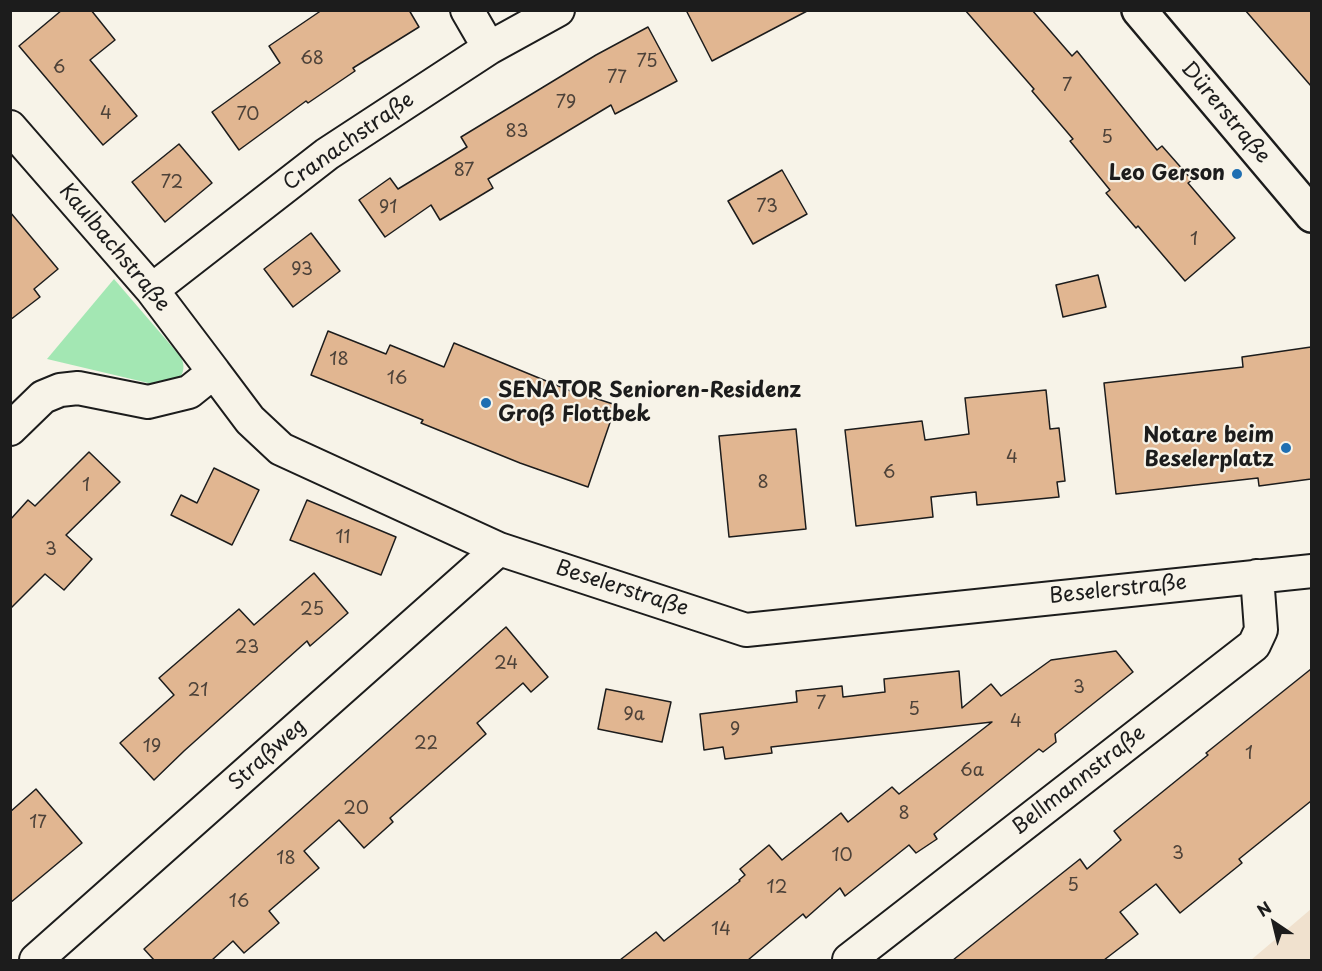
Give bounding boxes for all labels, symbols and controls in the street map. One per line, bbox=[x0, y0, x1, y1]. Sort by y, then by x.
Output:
house number: 68 bbox=[300, 48, 324, 70]
house number: 75 bbox=[637, 51, 657, 73]
house number: 6 bbox=[53, 57, 65, 79]
street label: Dürerstraße bbox=[1175, 57, 1275, 169]
house number: 77 bbox=[607, 67, 627, 89]
house number: 7 bbox=[1062, 75, 1072, 97]
street label: Cranachstraße bbox=[279, 88, 419, 196]
house number: 79 bbox=[556, 92, 576, 114]
house number: 4 bbox=[100, 103, 112, 125]
house number: 70 bbox=[237, 104, 259, 126]
house number: 83 bbox=[506, 121, 528, 143]
house number: 5 bbox=[1101, 127, 1113, 149]
house number: 87 bbox=[454, 160, 474, 182]
place label: Leo Gerson bbox=[1109, 161, 1225, 187]
marker: Leo Gerson bbox=[1230, 167, 1244, 181]
house number: 72 bbox=[161, 172, 183, 194]
street label: Kaulbachstraße bbox=[53, 179, 175, 317]
house number: 73 bbox=[756, 196, 778, 218]
house number: 91 bbox=[379, 197, 397, 219]
house number: 1 bbox=[1190, 229, 1198, 251]
house number: 93 bbox=[291, 259, 313, 281]
house number: 18 bbox=[329, 349, 349, 371]
house number: 16 bbox=[387, 368, 407, 390]
place label: SENATOR Senioren-Residenz Groß Flottbek bbox=[498, 378, 801, 428]
marker: SENATOR Senioren-Residenz Groß Flottbek bbox=[479, 396, 493, 410]
place label: Notare beim Beselerplatz bbox=[1143, 423, 1274, 473]
marker: Notare beim Beselerplatz bbox=[1279, 441, 1293, 455]
house number: 4 bbox=[1006, 447, 1018, 469]
house number: 6 bbox=[883, 462, 895, 484]
house number: 8 bbox=[757, 472, 769, 494]
house number: 1 bbox=[82, 475, 90, 497]
house number: 11 bbox=[335, 527, 351, 549]
house number: 3 bbox=[45, 539, 57, 561]
street label: Beselerstraße bbox=[552, 556, 692, 622]
street label: Beselerstraße bbox=[1048, 570, 1188, 610]
house number: 25 bbox=[300, 599, 324, 621]
house number: 23 bbox=[235, 637, 259, 659]
house number: 24 bbox=[494, 653, 518, 675]
house number: 3 bbox=[1073, 677, 1085, 699]
house number: 21 bbox=[188, 680, 208, 702]
house number: 7 bbox=[816, 693, 826, 715]
house number: 5 bbox=[908, 699, 920, 721]
house number: 9a bbox=[623, 704, 645, 726]
house number: 4 bbox=[1010, 711, 1022, 733]
street label: Straßweg bbox=[224, 714, 312, 796]
house number: 9 bbox=[730, 719, 740, 741]
street label: Bellmannstraße bbox=[1007, 721, 1151, 841]
house number: 22 bbox=[414, 733, 438, 755]
house number: 19 bbox=[143, 736, 161, 758]
house number: 1 bbox=[1245, 743, 1253, 765]
house number: 6a bbox=[960, 760, 984, 782]
house number: 20 bbox=[343, 798, 369, 820]
house number: 8 bbox=[898, 803, 910, 825]
house number: 17 bbox=[29, 812, 47, 834]
house number: 3 bbox=[1172, 843, 1184, 865]
house number: 10 bbox=[831, 845, 853, 867]
house number: 18 bbox=[276, 848, 296, 870]
house number: 5 bbox=[1067, 875, 1079, 897]
house number: 12 bbox=[767, 877, 787, 899]
house number: 16 bbox=[229, 891, 249, 913]
north arrow bbox=[1244, 893, 1304, 953]
text: N bbox=[1252, 895, 1276, 922]
house number: 14 bbox=[711, 919, 731, 941]

